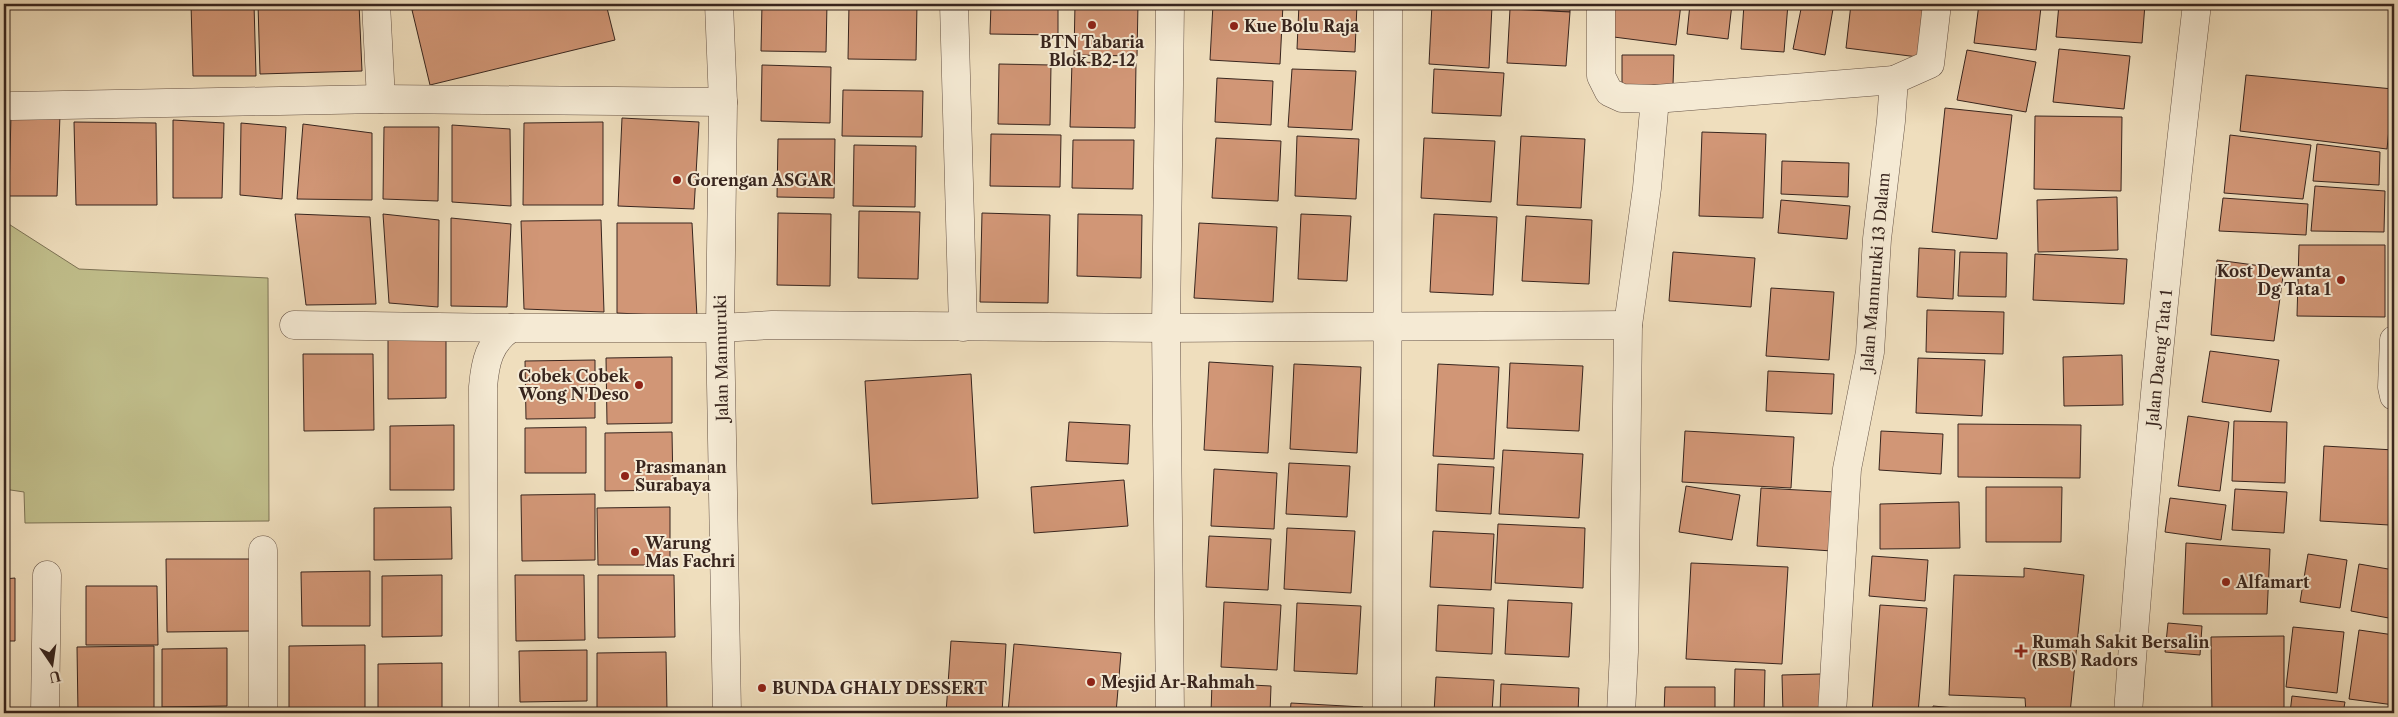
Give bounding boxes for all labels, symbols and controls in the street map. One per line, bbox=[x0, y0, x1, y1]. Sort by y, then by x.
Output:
place label: Kue Bolu Raja bbox=[1244, 16, 1360, 36]
marker: BTN Tabaria Blok B2-12 bbox=[1086, 19, 1098, 31]
marker: Kue Bolu Raja bbox=[1228, 20, 1240, 32]
place label: BTN Tabaria Blok B2-12 bbox=[1040, 32, 1145, 70]
place label: Gorengan ASGAR bbox=[687, 170, 833, 190]
street label: Jalan Mannuruki 13 Dalam bbox=[1856, 171, 1894, 375]
marker: Gorengan ASGAR bbox=[671, 174, 683, 186]
place label: Kost Dewanta Dg Tata 1 bbox=[2217, 261, 2332, 299]
marker: Kost Dewanta Dg Tata 1 bbox=[2335, 274, 2347, 286]
street label: Jalan Daeng Tata 1 bbox=[2142, 288, 2176, 431]
street label: Jalan Mannuruki bbox=[710, 294, 732, 424]
place label: Cobek Cobek Wong N'Deso bbox=[517, 366, 629, 404]
marker: Cobek Cobek Wong N'Deso bbox=[633, 379, 645, 391]
place label: Prasmanan Surabaya bbox=[635, 457, 727, 495]
marker: Prasmanan Surabaya bbox=[619, 470, 631, 482]
place label: Warung Mas Fachri bbox=[644, 533, 736, 571]
marker: Warung Mas Fachri bbox=[629, 546, 641, 558]
place label: Alfamart bbox=[2235, 572, 2310, 592]
marker: Alfamart bbox=[2220, 576, 2232, 588]
place label: Rumah Sakit Bersalin (RSB) Radors bbox=[2032, 632, 2210, 670]
north arrow bbox=[28, 640, 78, 690]
marker: Rumah Sakit Bersalin (RSB) Radors bbox=[2014, 644, 2028, 658]
text: U bbox=[47, 667, 62, 687]
place label: Mesjid Ar-Rahmah bbox=[1101, 672, 1255, 692]
marker: Mesjid Ar-Rahmah bbox=[1085, 676, 1097, 688]
place label: BUNDA GHALY DESSERT bbox=[772, 678, 988, 698]
marker: BUNDA GHALY DESSERT bbox=[756, 682, 768, 694]

